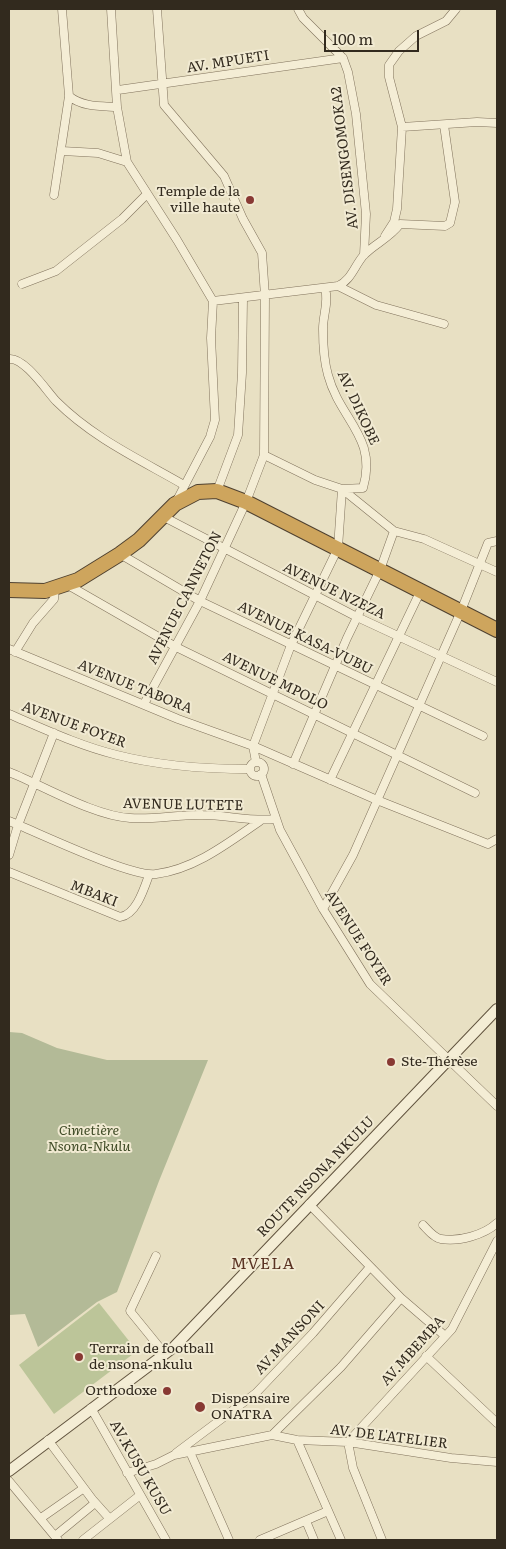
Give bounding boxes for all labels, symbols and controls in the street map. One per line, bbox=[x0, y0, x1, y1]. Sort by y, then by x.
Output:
scale bar bbox=[326, 20, 421, 52]
text: 100 m bbox=[332, 27, 373, 50]
street label: AV. MPUETI bbox=[185, 47, 271, 77]
street label: AV. DISENGOMOKA2 bbox=[328, 86, 362, 230]
place label: Temple de la ville haute bbox=[156, 184, 240, 216]
marker: Temple de la ville haute bbox=[244, 194, 256, 206]
street label: AV. DIKOBE bbox=[333, 368, 383, 448]
street label: AVENUE CANNETON bbox=[144, 529, 226, 667]
street label: AVENUE NZEZA bbox=[280, 559, 388, 623]
street label: AVENUE KASA-VUBU bbox=[235, 598, 375, 678]
street label: AVENUE MPOLO bbox=[220, 648, 330, 714]
street label: AVENUE TABORA bbox=[75, 656, 195, 718]
street label: AVENUE FOYER bbox=[19, 698, 129, 752]
street label: AVENUE LUTETE bbox=[123, 796, 243, 814]
street label: MBAKI bbox=[68, 877, 120, 911]
street label: AVENUE FOYER bbox=[321, 887, 395, 989]
place label: Ste-Thérèse bbox=[401, 1054, 478, 1070]
marker: Ste-Thérèse bbox=[385, 1056, 397, 1068]
street label: ROUTE NSONA NKULU bbox=[254, 1113, 378, 1241]
park label: Cimetière Nsona-Nkulu bbox=[48, 1123, 130, 1156]
district label: MVELA bbox=[230, 1254, 296, 1274]
street label: AV.MANSONI bbox=[252, 1298, 328, 1378]
street label: AV.MBEMBA bbox=[377, 1313, 449, 1389]
place label: Terrain de football de nsona-nkulu bbox=[89, 1341, 214, 1374]
marker: Terrain de football de nsona-nkulu bbox=[73, 1351, 85, 1363]
place label: Orthodoxe bbox=[85, 1383, 157, 1399]
marker: Orthodoxe bbox=[161, 1385, 173, 1397]
place label: Dispensaire ONATRA bbox=[211, 1391, 290, 1424]
marker: Dispensaire ONATRA bbox=[193, 1400, 207, 1414]
street label: AV.KUSU KUSU bbox=[106, 1417, 174, 1519]
street label: AV. DE L'ATELIER bbox=[329, 1421, 449, 1453]

